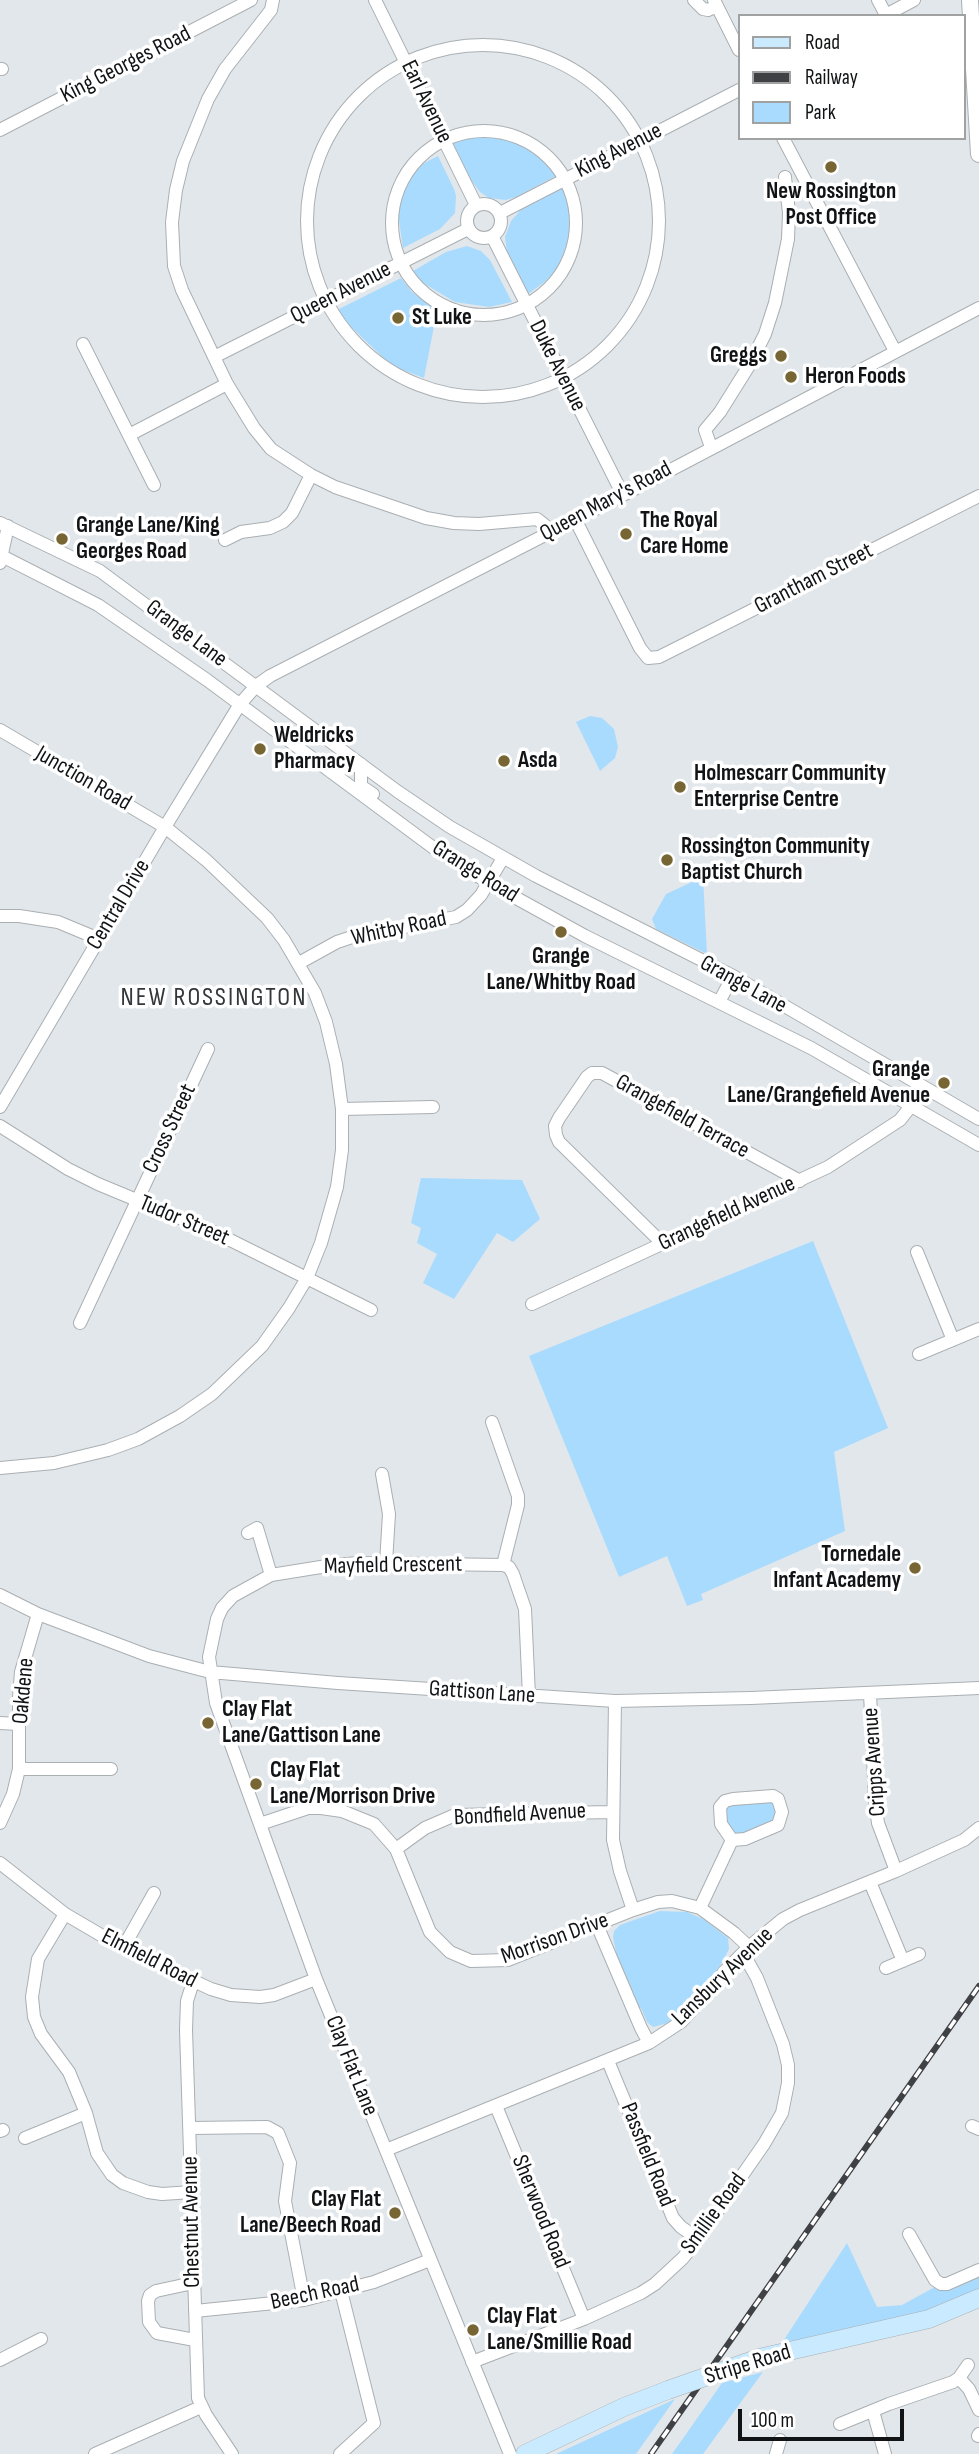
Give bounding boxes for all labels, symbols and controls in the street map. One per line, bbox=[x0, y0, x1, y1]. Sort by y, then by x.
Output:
legend bbox=[738, 14, 965, 140]
street label: King Georges Road bbox=[56, 20, 196, 110]
text: Road bbox=[805, 30, 840, 55]
street label: Earl Avenue bbox=[394, 56, 458, 148]
text: Railway bbox=[805, 65, 858, 90]
text: Park bbox=[805, 100, 836, 125]
street label: King Avenue bbox=[571, 117, 667, 185]
marker: New Rossington Post Office bbox=[823, 159, 839, 175]
place label: New Rossington Post Office bbox=[766, 178, 896, 232]
street label: Queen Avenue bbox=[286, 256, 396, 330]
place label: St Luke bbox=[412, 304, 472, 332]
marker: St Luke bbox=[390, 310, 406, 326]
street label: Duke Avenue bbox=[522, 316, 592, 416]
place label: Greggs bbox=[710, 342, 767, 370]
marker: Greggs bbox=[773, 348, 789, 364]
place label: Heron Foods bbox=[805, 363, 906, 391]
marker: Heron Foods bbox=[783, 369, 799, 385]
street label: Queen Mary's Road bbox=[536, 456, 676, 548]
place label: The Royal Care Home bbox=[640, 507, 729, 561]
place label: Grange Lane/King Georges Road bbox=[76, 512, 220, 566]
marker: The Royal Care Home bbox=[618, 526, 634, 542]
marker: Grange Lane/King Georges Road bbox=[54, 531, 70, 547]
street label: Grantham Street bbox=[750, 537, 878, 621]
street label: Grange Lane bbox=[140, 594, 232, 674]
place label: Weldricks Pharmacy bbox=[274, 722, 355, 776]
street label: Junction Road bbox=[30, 741, 136, 817]
marker: Weldricks Pharmacy bbox=[252, 741, 268, 757]
place label: Asda bbox=[518, 747, 557, 775]
marker: Asda bbox=[496, 753, 512, 769]
place label: Holmescarr Community Enterprise Centre bbox=[694, 760, 886, 814]
marker: Holmescarr Community Enterprise Centre bbox=[672, 779, 688, 795]
place label: Rossington Community Baptist Church bbox=[681, 833, 870, 887]
street label: Grange Road bbox=[427, 835, 523, 909]
marker: Rossington Community Baptist Church bbox=[659, 852, 675, 868]
street label: Central Drive bbox=[81, 855, 157, 955]
street label: Whitby Road bbox=[349, 905, 449, 953]
marker: Grange Lane/Whitby Road bbox=[553, 924, 569, 940]
place label: Grange Lane/Whitby Road bbox=[487, 943, 635, 997]
street label: Grange Lane bbox=[695, 950, 791, 1020]
district label: NEW ROSSINGTON bbox=[122, 982, 306, 1014]
place label: Grange Lane/Grangefield Avenue bbox=[727, 1056, 930, 1110]
street label: Grangefield Terrace bbox=[610, 1069, 754, 1165]
marker: Grange Lane/Grangefield Avenue bbox=[936, 1075, 952, 1091]
street label: Cross Street bbox=[137, 1080, 203, 1178]
street label: Grangefield Avenue bbox=[654, 1170, 800, 1258]
street label: Tudor Street bbox=[135, 1190, 233, 1252]
place label: Tornedale Infant Academy bbox=[773, 1541, 901, 1595]
street label: Mayfield Crescent bbox=[324, 1551, 462, 1581]
marker: Tornedale Infant Academy bbox=[907, 1560, 923, 1576]
street label: Oakdene bbox=[7, 1657, 41, 1725]
street label: Gattison Lane bbox=[428, 1676, 536, 1710]
place label: Clay Flat Lane/Gattison Lane bbox=[222, 1696, 381, 1750]
street label: Cripps Avenue bbox=[857, 1707, 893, 1817]
marker: Clay Flat Lane/Gattison Lane bbox=[200, 1715, 216, 1731]
place label: Clay Flat Lane/Morrison Drive bbox=[270, 1757, 435, 1811]
marker: Clay Flat Lane/Morrison Drive bbox=[248, 1776, 264, 1792]
street label: Bondfield Avenue bbox=[453, 1798, 587, 1832]
street label: Morrison Drive bbox=[498, 1907, 612, 1971]
street label: Lansbury Avenue bbox=[667, 1922, 779, 2032]
street label: Elmfield Road bbox=[97, 1923, 201, 1995]
street label: Clay Flat Lane bbox=[318, 2012, 384, 2120]
street label: Passfield Road bbox=[614, 2099, 680, 2211]
street label: Sherwood Road bbox=[505, 2152, 575, 2272]
street label: Chestnut Avenue bbox=[177, 2156, 207, 2288]
street label: Smillie Road bbox=[675, 2168, 753, 2260]
place label: Clay Flat Lane/Beech Road bbox=[240, 2186, 381, 2240]
marker: Clay Flat Lane/Beech Road bbox=[387, 2205, 403, 2221]
street label: Beech Road bbox=[268, 2271, 362, 2317]
place label: Clay Flat Lane/Smillie Road bbox=[487, 2303, 632, 2357]
marker: Clay Flat Lane/Smillie Road bbox=[465, 2322, 481, 2338]
street label: Stripe Road bbox=[702, 2339, 794, 2391]
scale bar bbox=[741, 2394, 907, 2438]
text: 100 m bbox=[751, 2408, 794, 2433]

